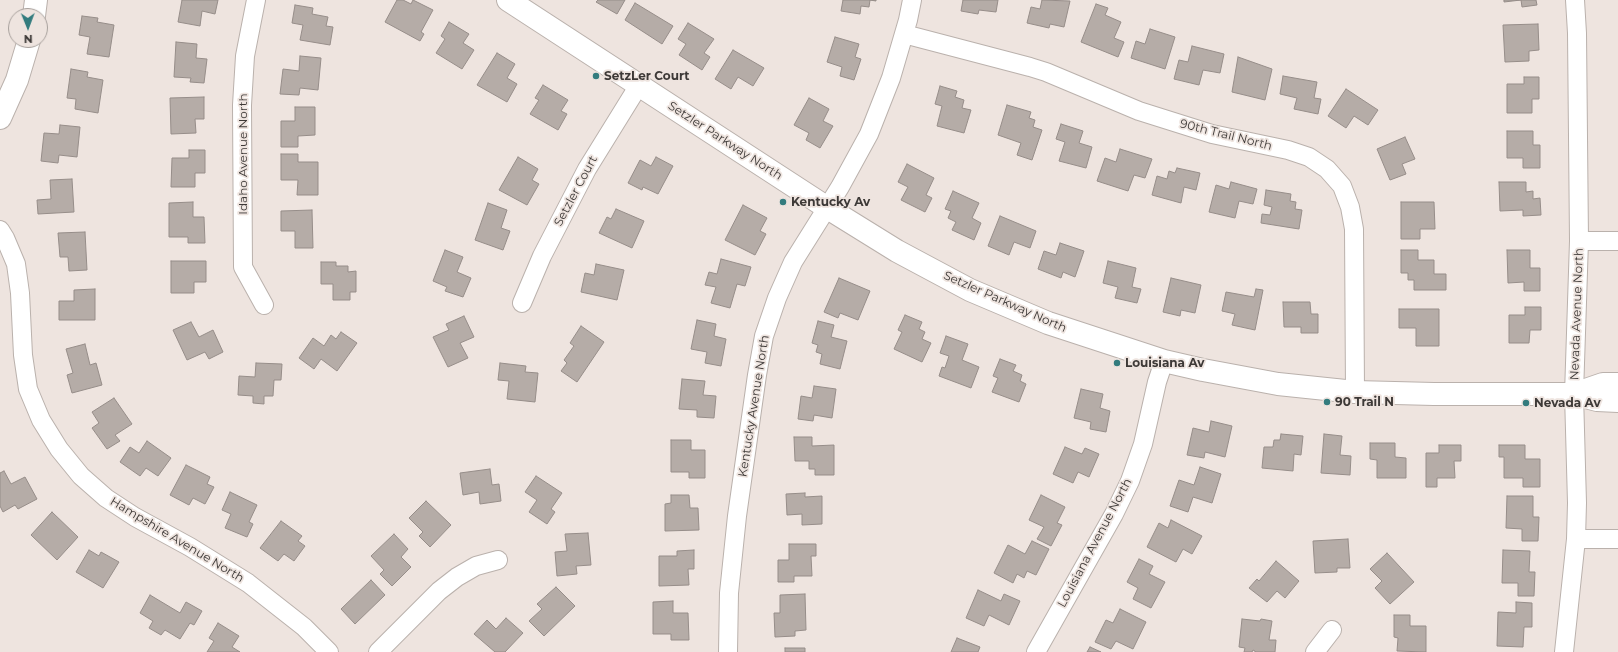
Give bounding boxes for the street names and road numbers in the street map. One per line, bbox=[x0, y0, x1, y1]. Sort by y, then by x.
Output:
street label: Idaho Avenue North bbox=[236, 93, 250, 215]
street label: Setzler Parkway North bbox=[665, 99, 785, 183]
street label: 90th Trail North bbox=[1178, 117, 1274, 153]
street label: Setzler Court bbox=[551, 153, 601, 229]
street label: Nevada Avenue North bbox=[1567, 248, 1587, 380]
street label: Setzler Parkway North bbox=[941, 268, 1069, 336]
street label: Kentucky Avenue North bbox=[736, 334, 772, 478]
street label: Louisiana Avenue North bbox=[1055, 476, 1135, 610]
street label: Hampshire Avenue North bbox=[107, 494, 247, 586]

